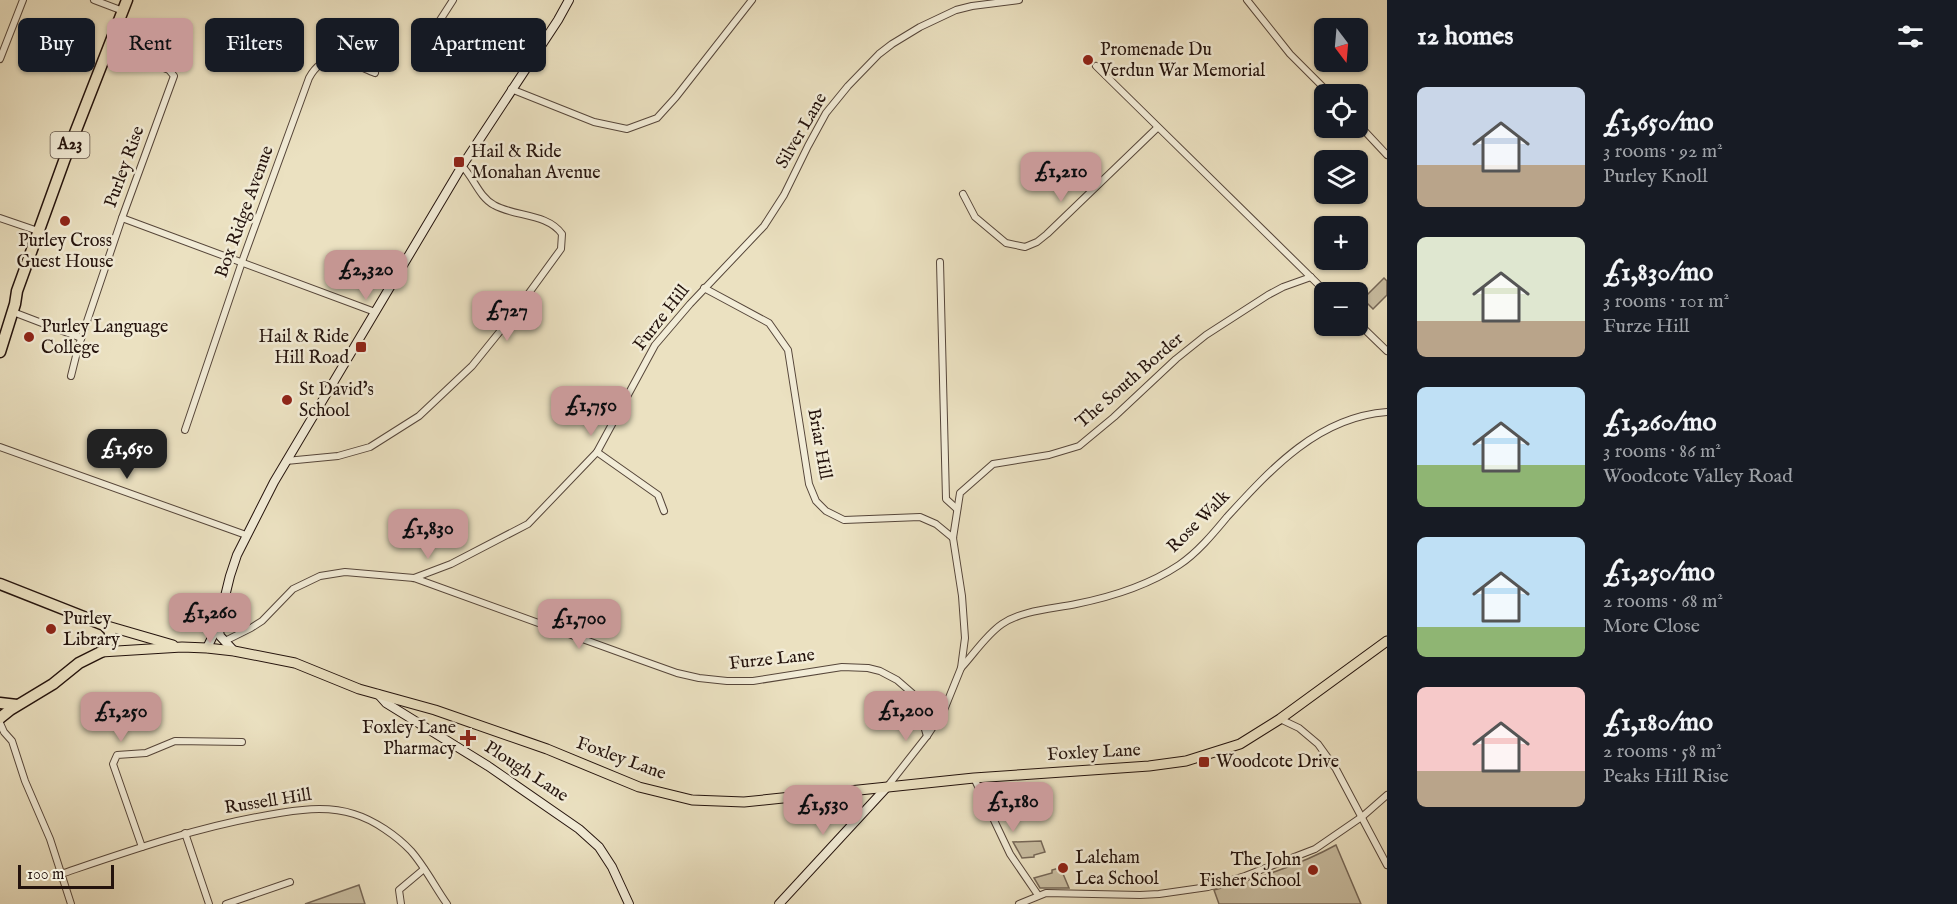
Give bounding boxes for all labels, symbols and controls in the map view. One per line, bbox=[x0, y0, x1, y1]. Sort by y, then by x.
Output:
chip: Buy bbox=[18, 18, 95, 72]
chip: Rent bbox=[107, 18, 193, 72]
chip: Filters bbox=[205, 18, 304, 72]
chip: New bbox=[316, 18, 399, 72]
chip: Apartment bbox=[411, 18, 546, 72]
north arrow bbox=[1314, 18, 1368, 72]
map controls bbox=[1314, 18, 1368, 336]
text: 12 homes bbox=[1417, 20, 1513, 53]
icon: filters bbox=[1894, 20, 1927, 53]
place label: Promenade Du Verdun War Memorial bbox=[1099, 39, 1265, 83]
marker: Promenade Du Verdun War Memorial bbox=[1081, 53, 1095, 67]
button: locate bbox=[1314, 84, 1368, 138]
street label: Silver Lane bbox=[771, 89, 833, 173]
text: £1,650/mo bbox=[1603, 106, 1714, 139]
icon: home bbox=[1465, 111, 1537, 183]
street label: Purley Rise bbox=[100, 123, 150, 211]
road number: A23 bbox=[50, 132, 90, 158]
text: 3 rooms · 92 m² bbox=[1603, 139, 1723, 164]
place label: Hail & Ride Monahan Avenue bbox=[471, 141, 601, 185]
street label: Box Ridge Avenue bbox=[210, 143, 280, 281]
button: layers bbox=[1314, 150, 1368, 204]
pin: £1,210 bbox=[1012, 152, 1110, 203]
marker: Hail & Ride Monahan Avenue bbox=[452, 155, 466, 169]
text: £1,210 bbox=[1034, 159, 1088, 184]
text: Purley Knoll bbox=[1603, 164, 1708, 189]
marker: Purley Cross Guest House bbox=[58, 214, 72, 228]
button: + bbox=[1314, 216, 1368, 270]
place label: Purley Cross Guest House bbox=[16, 230, 114, 274]
pin: £2,320 bbox=[317, 250, 415, 301]
text: £1,830/mo bbox=[1603, 256, 1713, 289]
text: £2,320 bbox=[338, 257, 394, 282]
icon: home bbox=[1465, 261, 1537, 333]
street label: Furze Hill bbox=[629, 280, 695, 356]
button: − bbox=[1314, 282, 1368, 336]
text: 3 rooms · 101 m² bbox=[1603, 289, 1729, 314]
pin: £727 bbox=[471, 291, 543, 342]
text: £727 bbox=[486, 298, 528, 323]
text: Furze Hill bbox=[1603, 314, 1690, 339]
place label: Purley Language College bbox=[41, 316, 168, 360]
place label: Hail & Ride Hill Road bbox=[258, 326, 349, 370]
street label: The South Border bbox=[1071, 328, 1189, 434]
marker: Purley Language College bbox=[22, 330, 36, 344]
marker: Hail & Ride Hill Road bbox=[354, 340, 368, 354]
place label: St David's School bbox=[299, 379, 374, 423]
pin: £1,750 bbox=[542, 386, 640, 437]
marker: St David's School bbox=[280, 393, 294, 407]
text: £1,750 bbox=[565, 393, 617, 418]
text: £1,260/mo bbox=[1603, 406, 1716, 439]
street label: Briar Hill bbox=[801, 407, 837, 481]
icon: home bbox=[1465, 411, 1537, 483]
pin: £1,650 bbox=[78, 429, 176, 480]
text: £1,650 bbox=[101, 436, 153, 461]
text: 3 rooms · 86 m² bbox=[1603, 439, 1721, 464]
text: Woodcote Valley Road bbox=[1603, 464, 1793, 489]
street label: Rose Walk bbox=[1163, 485, 1236, 558]
pin: £1,830 bbox=[379, 509, 477, 560]
text: £1,830 bbox=[402, 516, 454, 541]
text: £1,250/mo bbox=[1603, 556, 1715, 589]
icon: home bbox=[1465, 561, 1537, 633]
text: 2 rooms · 68 m² bbox=[1603, 589, 1723, 614]
pin: £1,260 bbox=[161, 593, 259, 644]
pin: £1,700 bbox=[530, 599, 628, 650]
text: £1,260 bbox=[183, 600, 237, 625]
text: £1,700 bbox=[552, 606, 606, 631]
place label: Purley Library bbox=[63, 608, 120, 652]
text: More Close bbox=[1603, 614, 1700, 639]
marker: Purley Library bbox=[44, 622, 58, 636]
street label: Furze Lane bbox=[728, 644, 816, 676]
pin: £1,200 bbox=[857, 691, 955, 742]
pin: £1,250 bbox=[72, 692, 170, 743]
text: £1,200 bbox=[878, 698, 934, 723]
text: £1,250 bbox=[95, 699, 147, 724]
text: £1,180/mo bbox=[1603, 706, 1713, 739]
icon: home bbox=[1465, 711, 1537, 783]
place label: Foxley Lane Pharmacy bbox=[362, 717, 456, 761]
marker: Foxley Lane Pharmacy bbox=[461, 731, 475, 745]
street label: Foxley Lane bbox=[573, 732, 669, 786]
street label: Plough Lane bbox=[480, 736, 572, 808]
street label: Foxley Lane bbox=[1047, 739, 1141, 767]
text: 2 rooms · 58 m² bbox=[1603, 739, 1722, 764]
place label: Woodcote Drive bbox=[1216, 751, 1339, 774]
marker: Woodcote Drive bbox=[1197, 755, 1211, 769]
text: Peaks Hill Rise bbox=[1603, 764, 1729, 789]
pin: £1,180 bbox=[964, 782, 1062, 833]
street label: Russell Hill bbox=[223, 784, 313, 820]
pin: £1,530 bbox=[774, 785, 872, 836]
text: £1,180 bbox=[987, 789, 1039, 814]
text: £1,530 bbox=[797, 792, 849, 817]
place label: Laleham Lea School bbox=[1075, 847, 1159, 891]
place label: The John Fisher School bbox=[1199, 849, 1301, 893]
marker: Laleham Lea School bbox=[1056, 861, 1070, 875]
scale bar bbox=[18, 862, 114, 890]
marker: The John Fisher School bbox=[1306, 863, 1320, 877]
text: 100 m bbox=[27, 865, 64, 885]

